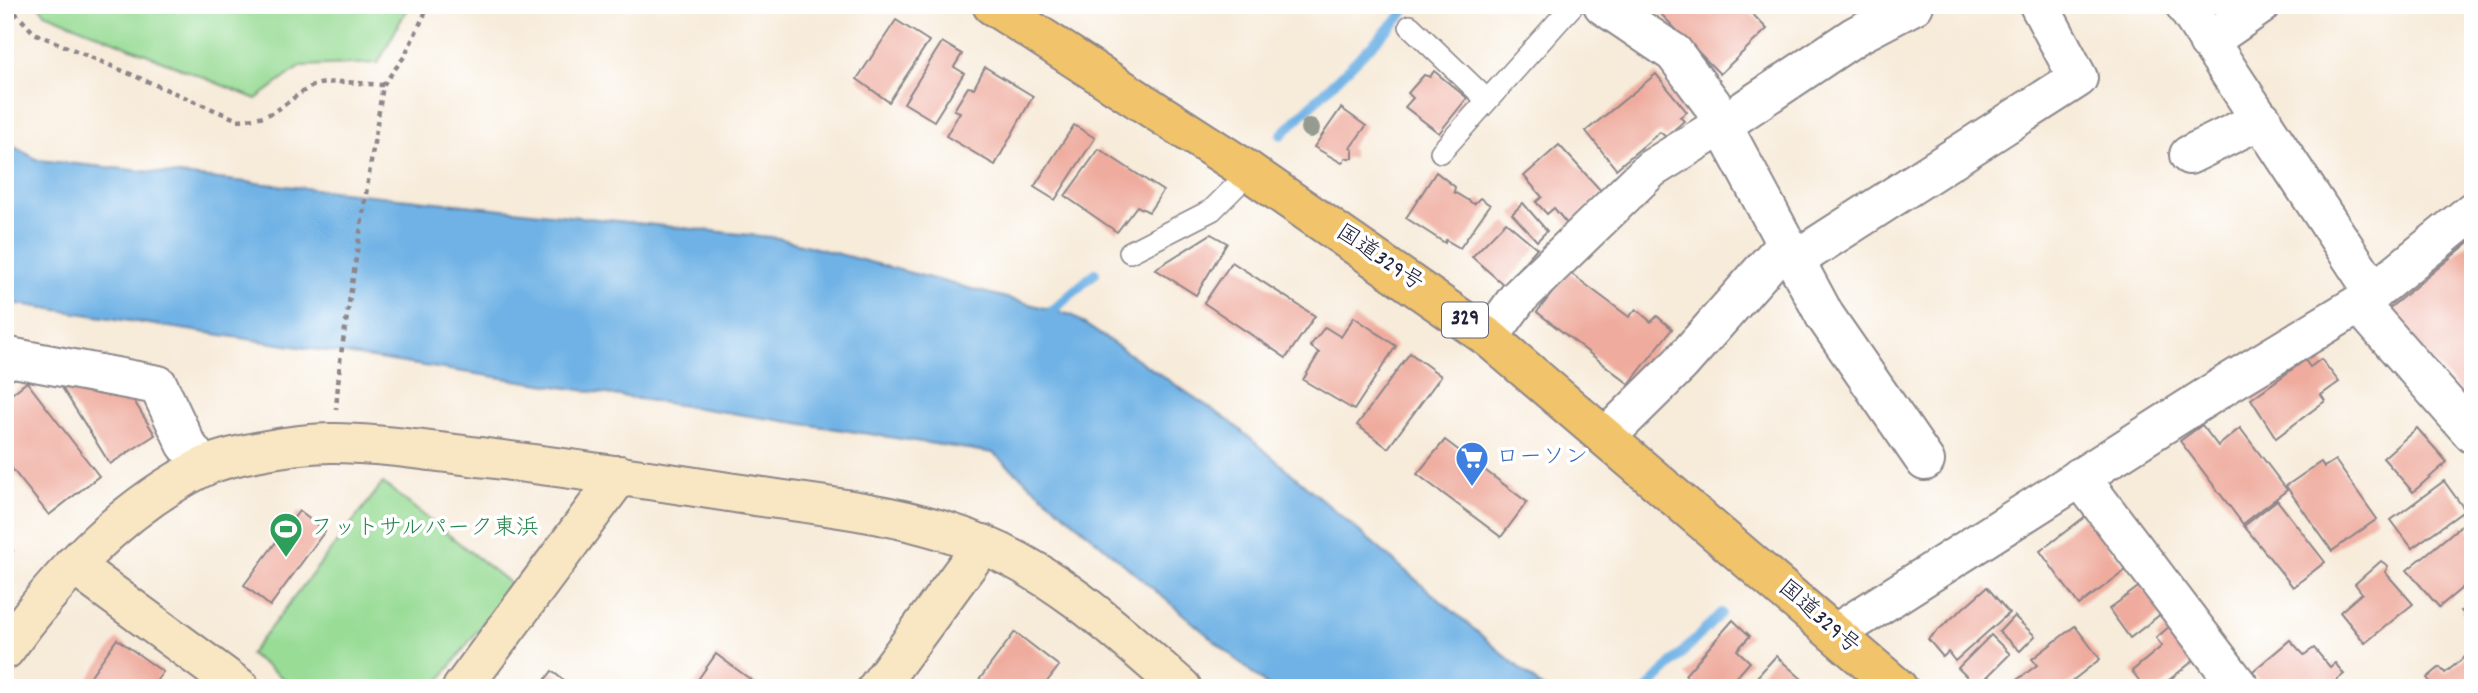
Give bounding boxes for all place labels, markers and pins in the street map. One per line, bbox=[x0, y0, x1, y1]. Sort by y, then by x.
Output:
supermarket icon: ローソン bbox=[1453, 439, 1491, 488]
place label: ローソン bbox=[1496, 442, 1588, 475]
sports icon: フットサルパーク東浜 bbox=[267, 510, 305, 559]
place label: フットサルパーク東浜 bbox=[310, 513, 539, 546]

